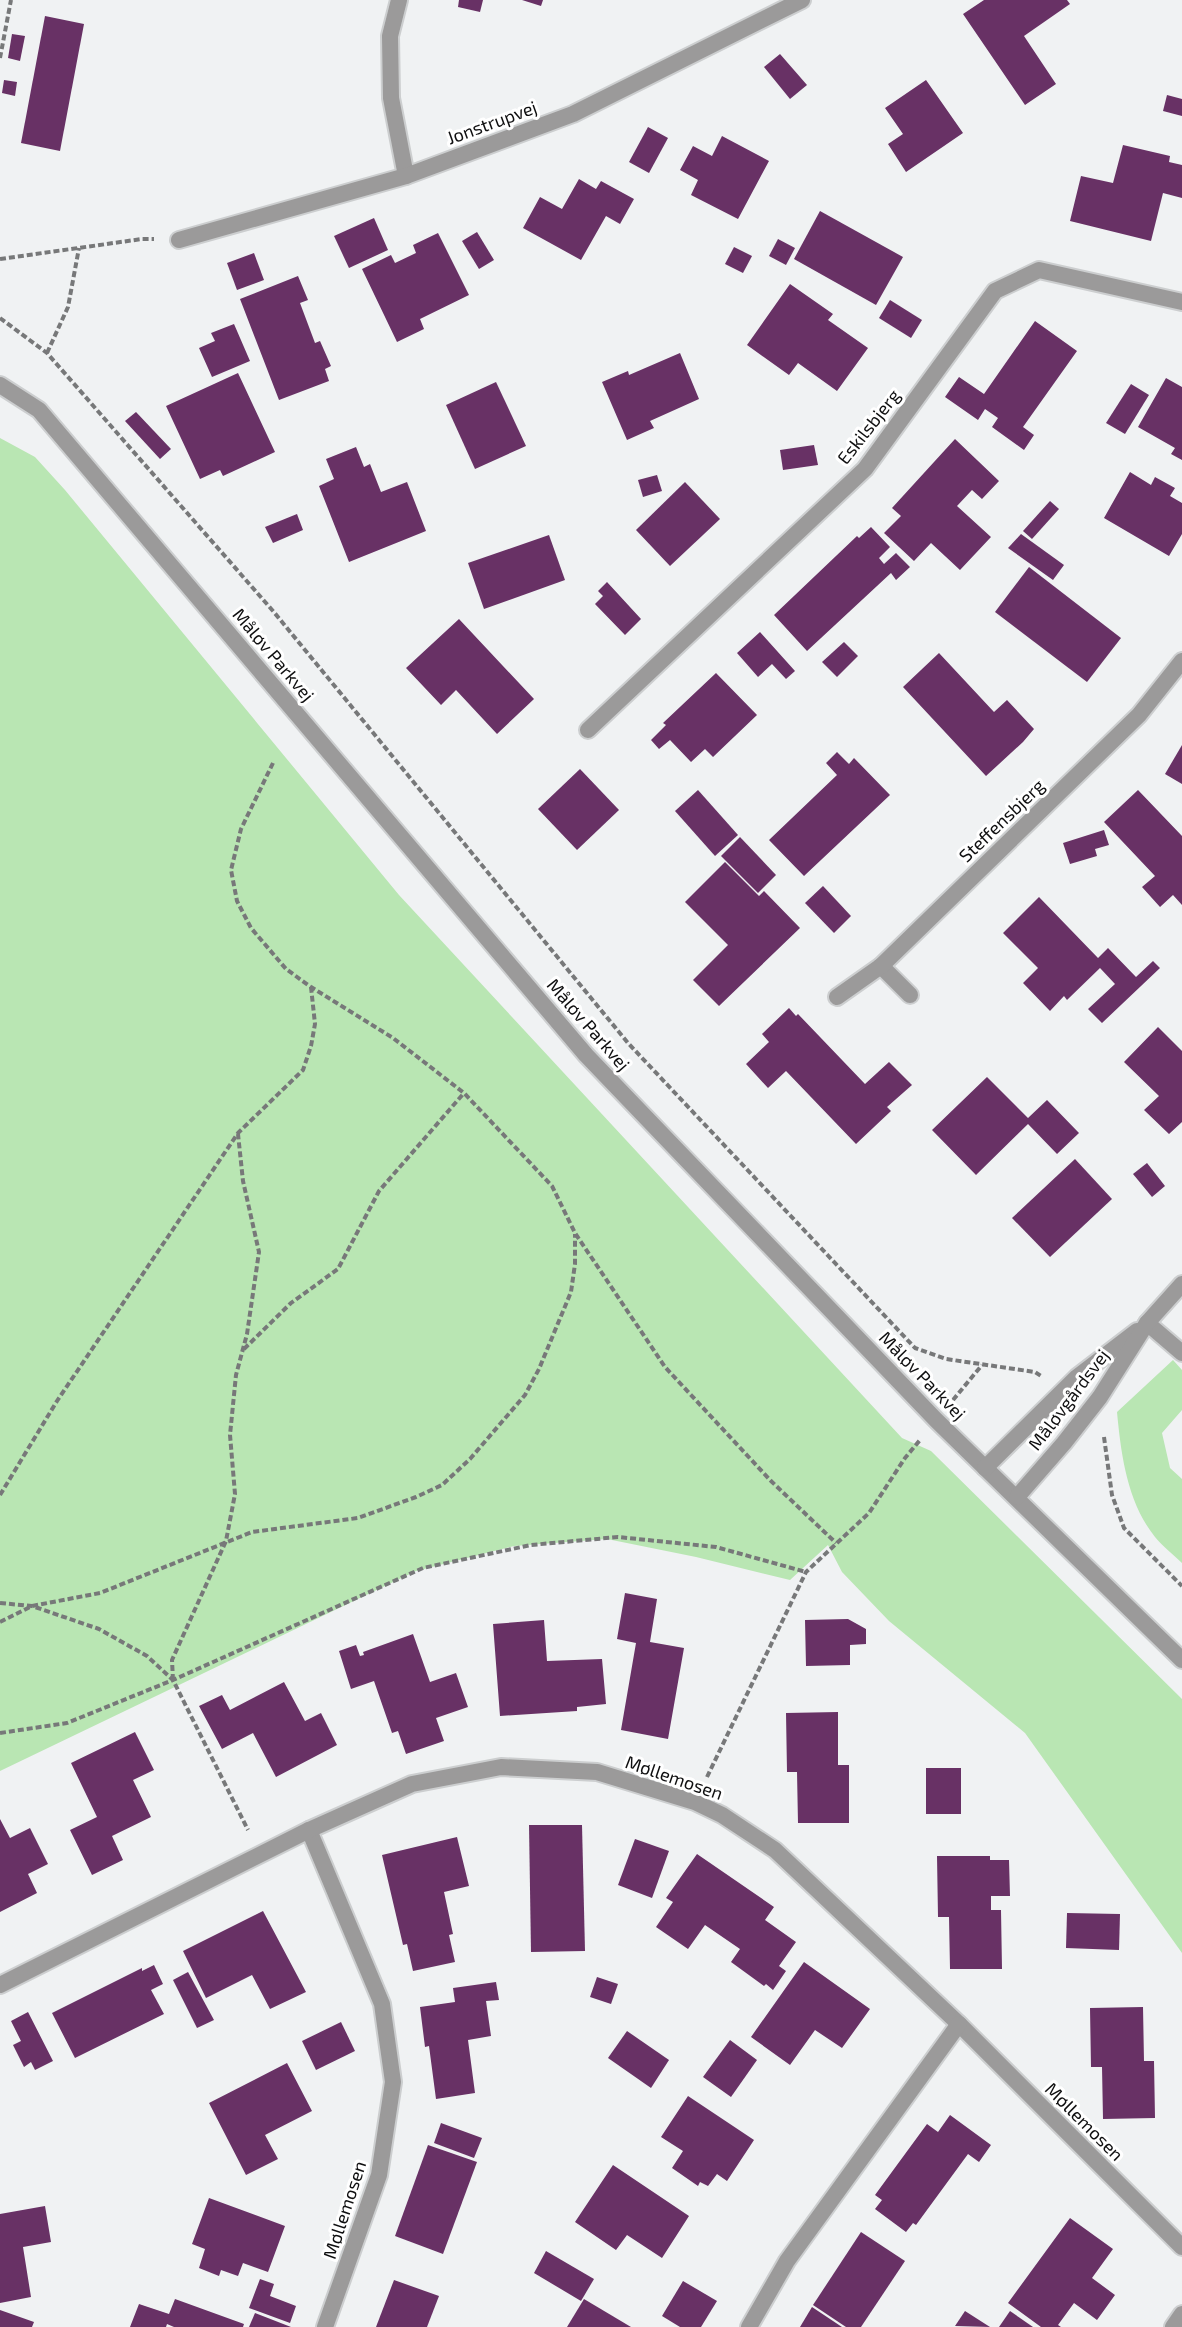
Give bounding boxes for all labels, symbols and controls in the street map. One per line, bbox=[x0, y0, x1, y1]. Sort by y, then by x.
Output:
street label: Jonstrupvej bbox=[444, 96, 540, 149]
street label: Eskilsbjerg bbox=[832, 385, 904, 468]
street label: Måløv Parkvej bbox=[228, 603, 319, 705]
street label: Steffensbjerg bbox=[954, 774, 1049, 866]
street label: Måløv Parkvej bbox=[543, 974, 635, 1075]
street label: Måløv Parkvej bbox=[875, 1326, 971, 1424]
street label: Måløvgårdsvej bbox=[1023, 1345, 1113, 1454]
street label: Møllemosen bbox=[623, 1750, 726, 1804]
street label: Møllemosen bbox=[1041, 2078, 1128, 2165]
street label: Møllemosen bbox=[318, 2158, 370, 2261]

